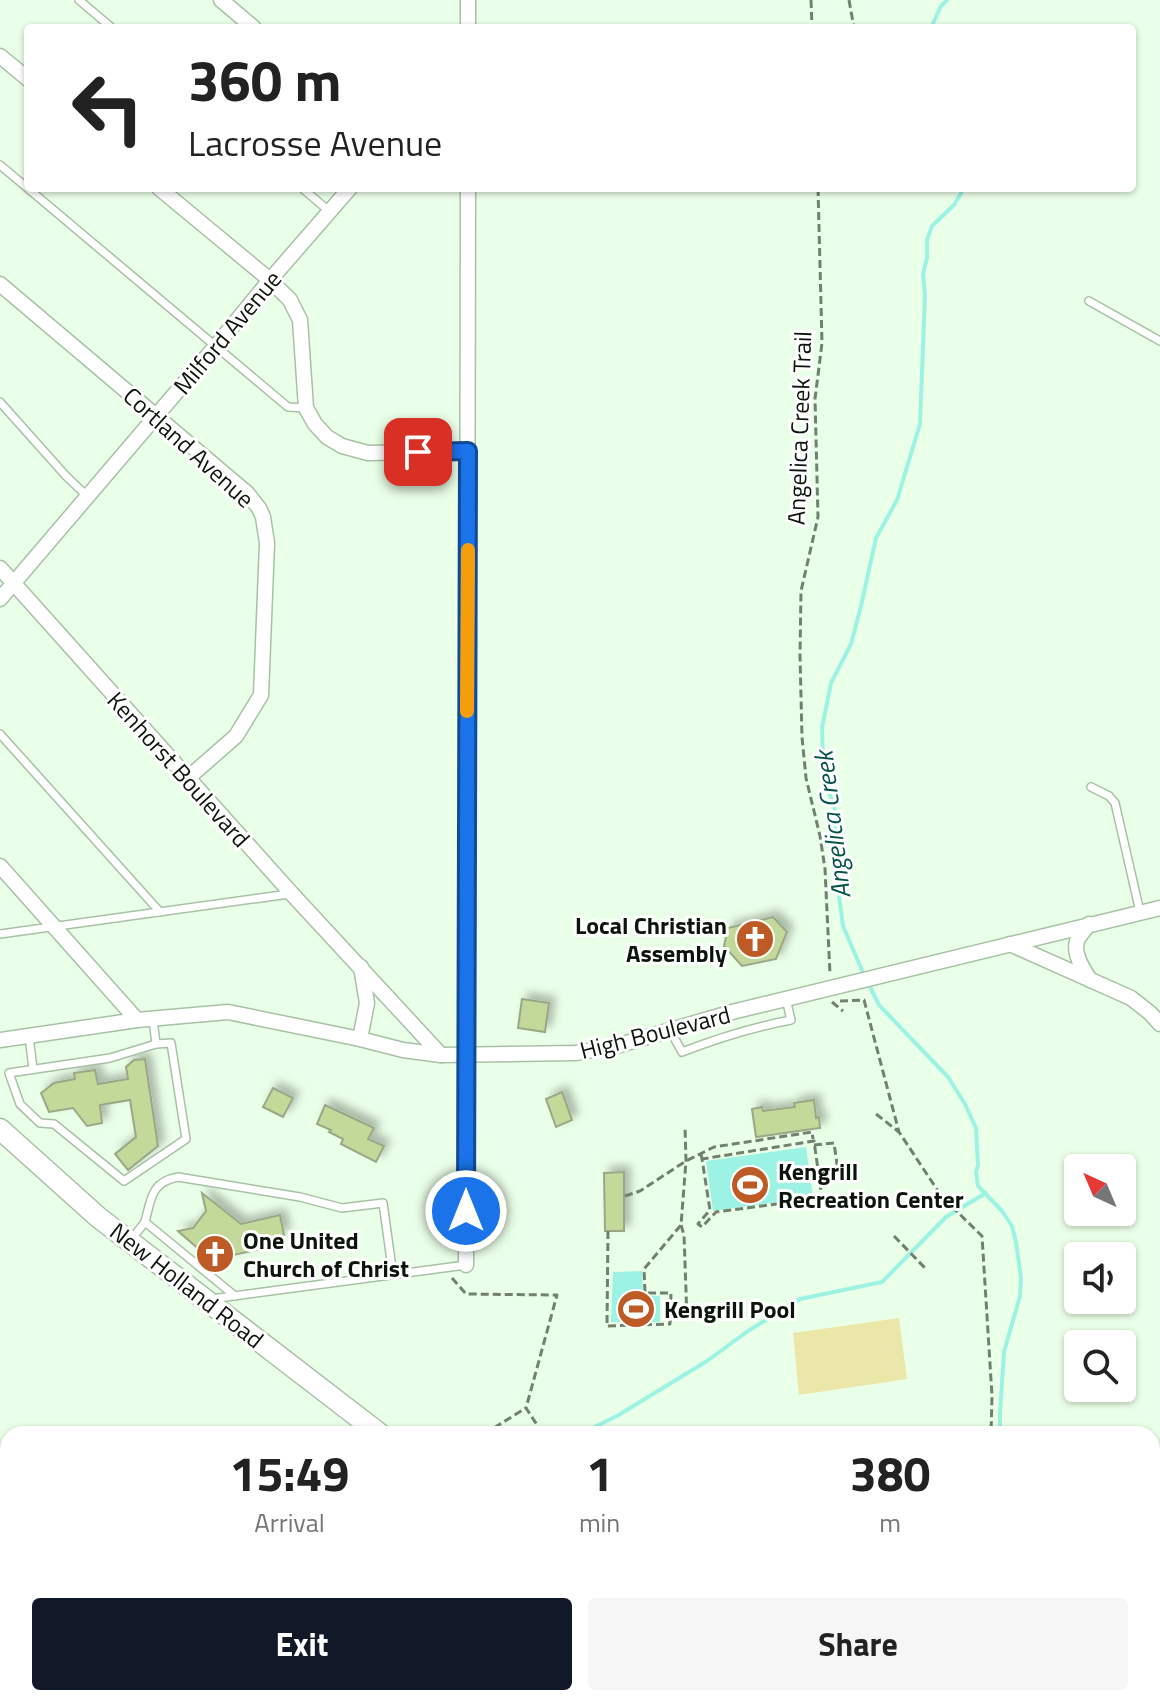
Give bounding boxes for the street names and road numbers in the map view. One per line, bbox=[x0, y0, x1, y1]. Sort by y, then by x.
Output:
street label: Milford Avenue bbox=[164, 262, 290, 402]
street label: Angelica Creek Trail bbox=[778, 330, 820, 526]
street label: Cortland Avenue bbox=[115, 378, 263, 516]
street label: Kenhorst Boulevard bbox=[99, 683, 259, 855]
street label: High Boulevard bbox=[576, 996, 734, 1068]
street label: New Holland Road bbox=[102, 1213, 272, 1357]

